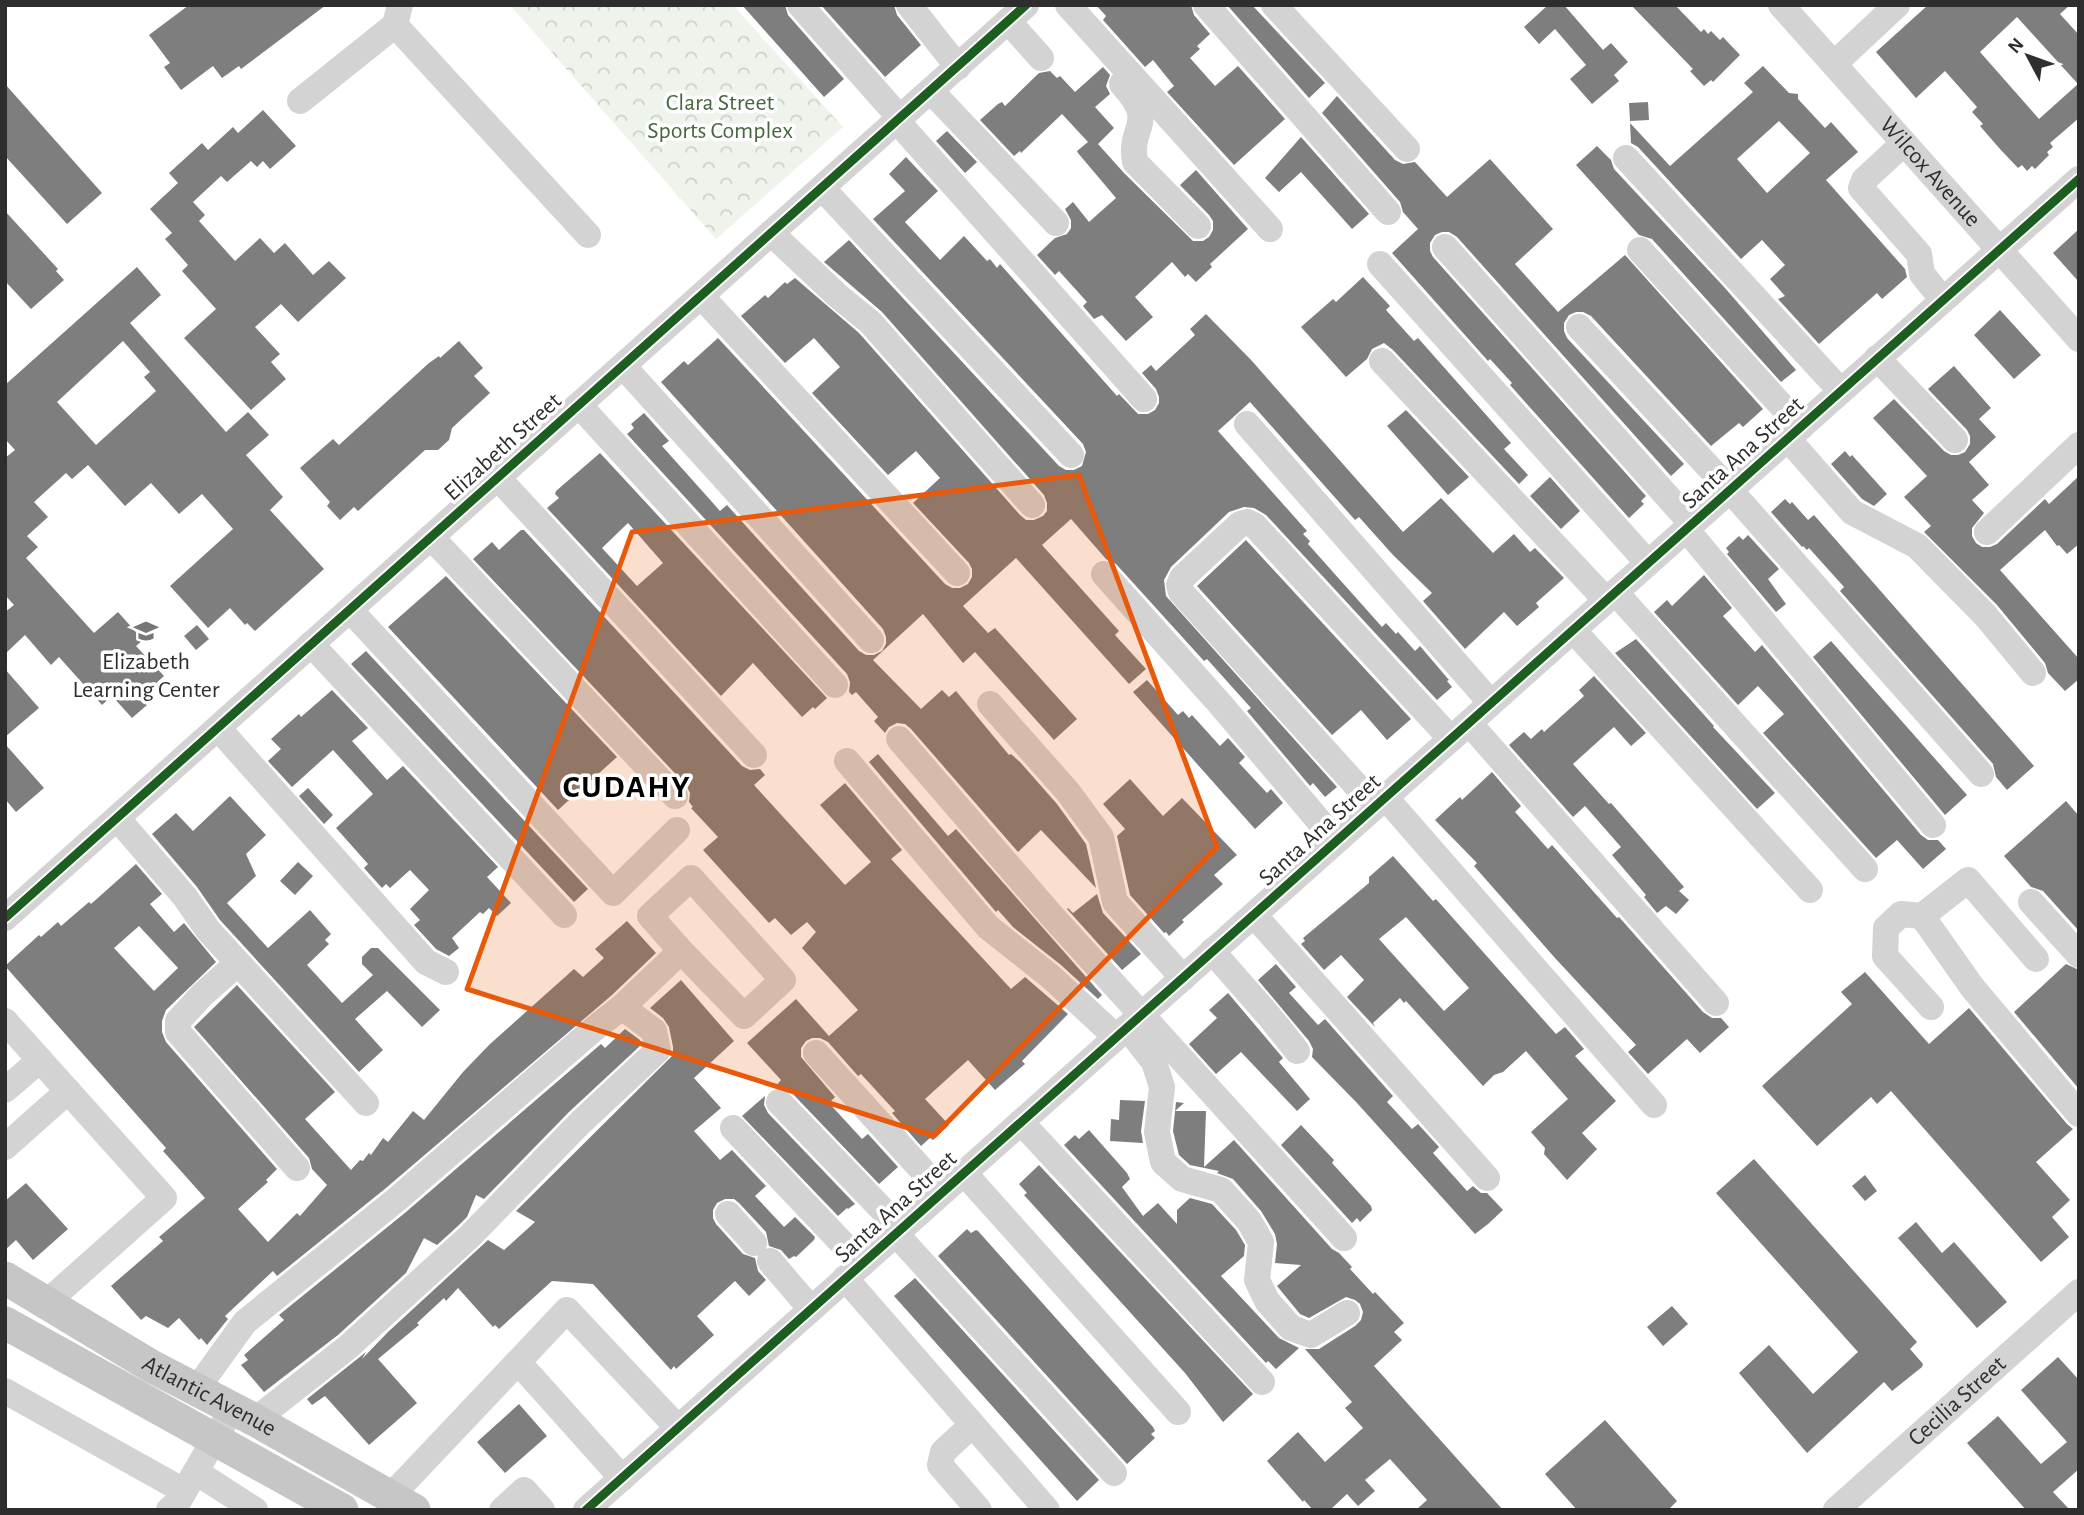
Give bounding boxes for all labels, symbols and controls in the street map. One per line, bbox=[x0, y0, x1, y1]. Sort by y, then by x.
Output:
north arrow bbox=[1993, 21, 2063, 91]
text: N bbox=[2005, 35, 2028, 57]
park label: Clara Street Sports Complex bbox=[647, 91, 793, 143]
street label: Wilcox Avenue bbox=[1875, 113, 1985, 232]
street label: Elizabeth Street bbox=[440, 388, 566, 506]
street label: Santa Ana Street bbox=[1678, 392, 1809, 514]
school or university icon: Elizabeth Learning Center bbox=[132, 617, 160, 645]
place label: Elizabeth Learning Center bbox=[72, 650, 220, 702]
street label: Santa Ana Street bbox=[1255, 769, 1386, 891]
district label: CUDAHY bbox=[563, 771, 691, 803]
street label: Santa Ana Street bbox=[831, 1146, 962, 1268]
street label: Cecilia Street bbox=[1904, 1351, 2011, 1451]
street label: Atlantic Avenue bbox=[138, 1352, 280, 1441]

